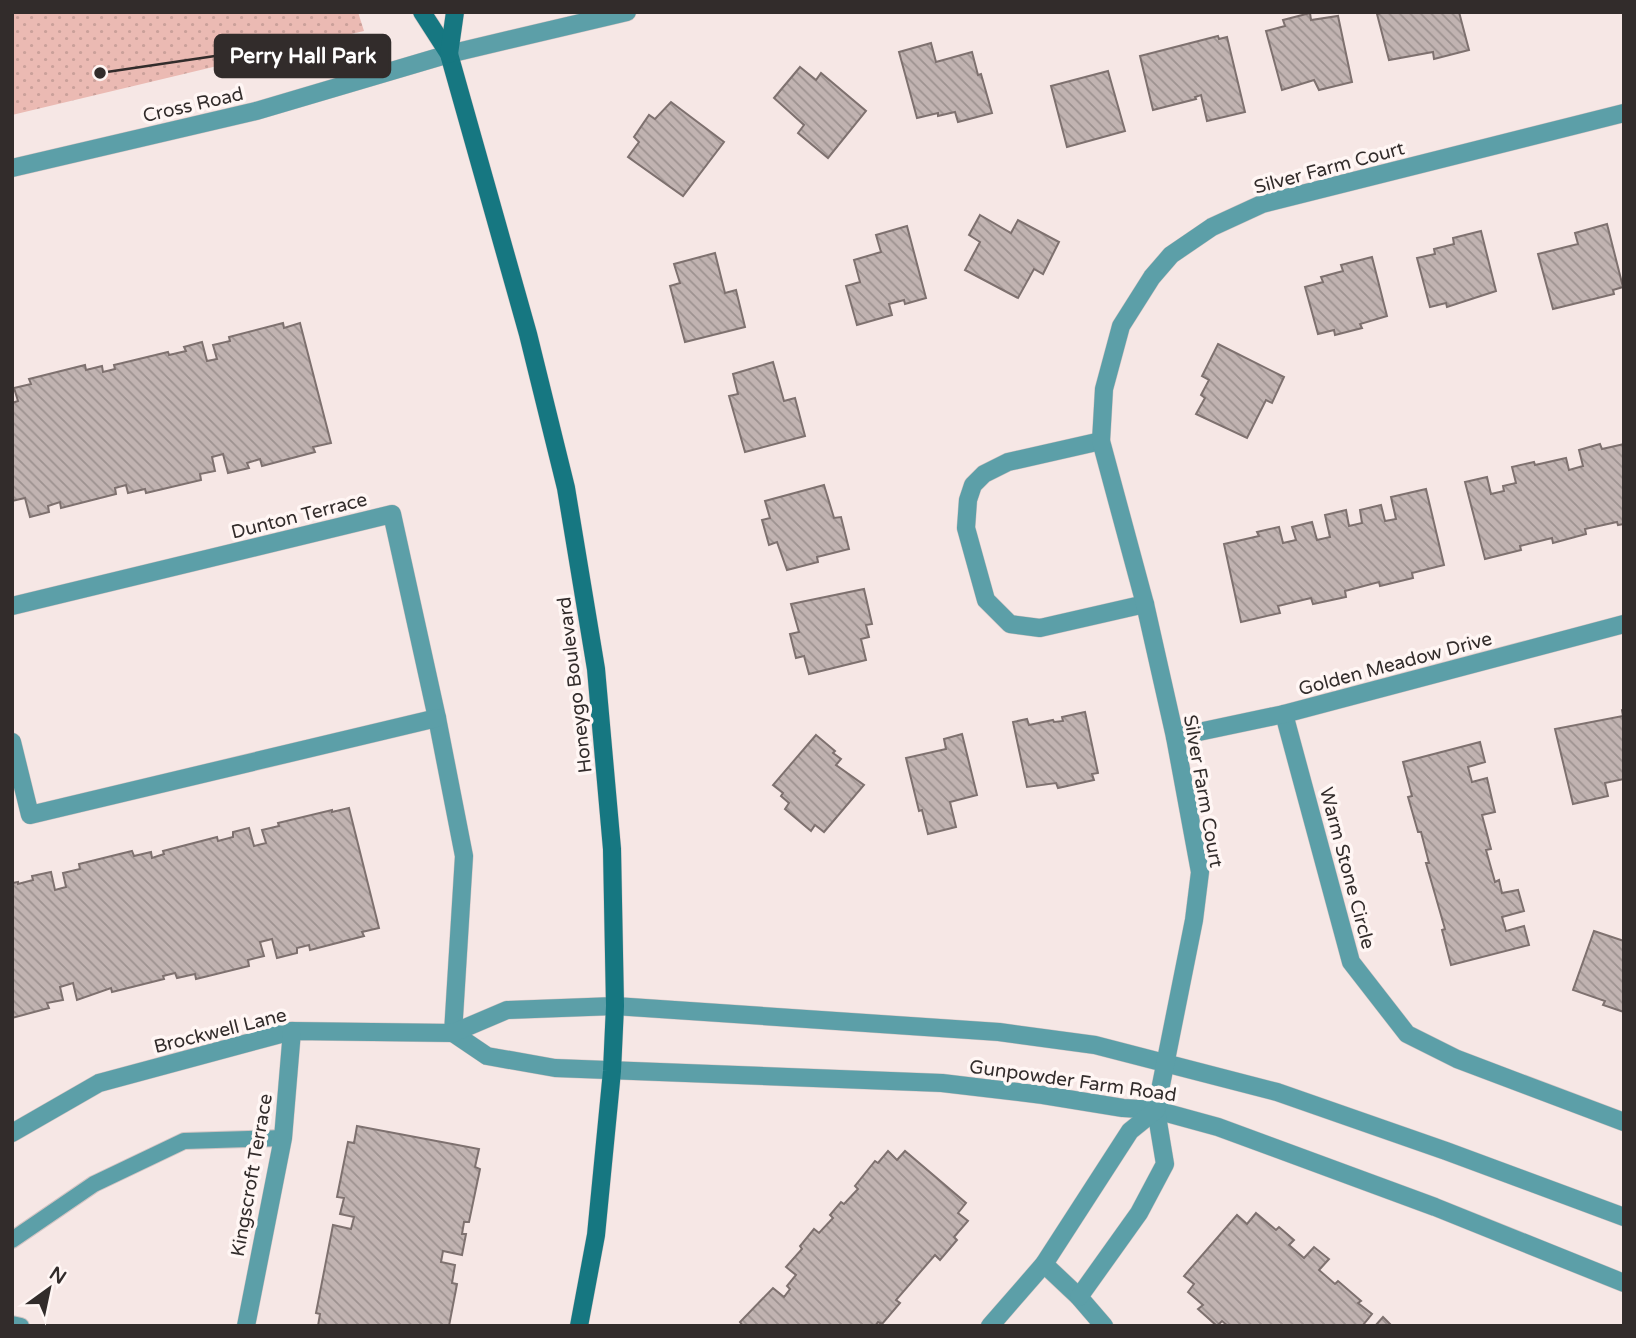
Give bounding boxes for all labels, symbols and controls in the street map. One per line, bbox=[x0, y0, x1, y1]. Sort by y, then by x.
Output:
callout: Perry Hall Park bbox=[215, 35, 390, 77]
text: Perry Hall Park bbox=[230, 44, 377, 69]
street label: Cross Road bbox=[141, 83, 246, 127]
street label: Silver Farm Court bbox=[1252, 137, 1407, 199]
street label: Dunton Terrace bbox=[229, 488, 370, 544]
street label: Honeygo Boulevard bbox=[553, 595, 597, 774]
street label: Golden Meadow Drive bbox=[1296, 628, 1495, 700]
street label: Silver Farm Court bbox=[1179, 713, 1227, 869]
street label: Warm Stone Circle bbox=[1315, 785, 1379, 952]
street label: Brockwell Lane bbox=[152, 1004, 289, 1058]
street label: Gunpowder Farm Road bbox=[968, 1056, 1178, 1106]
street label: Kingscroft Terrace bbox=[227, 1092, 277, 1258]
north arrow bbox=[14, 1254, 84, 1324]
text: N bbox=[45, 1262, 70, 1289]

